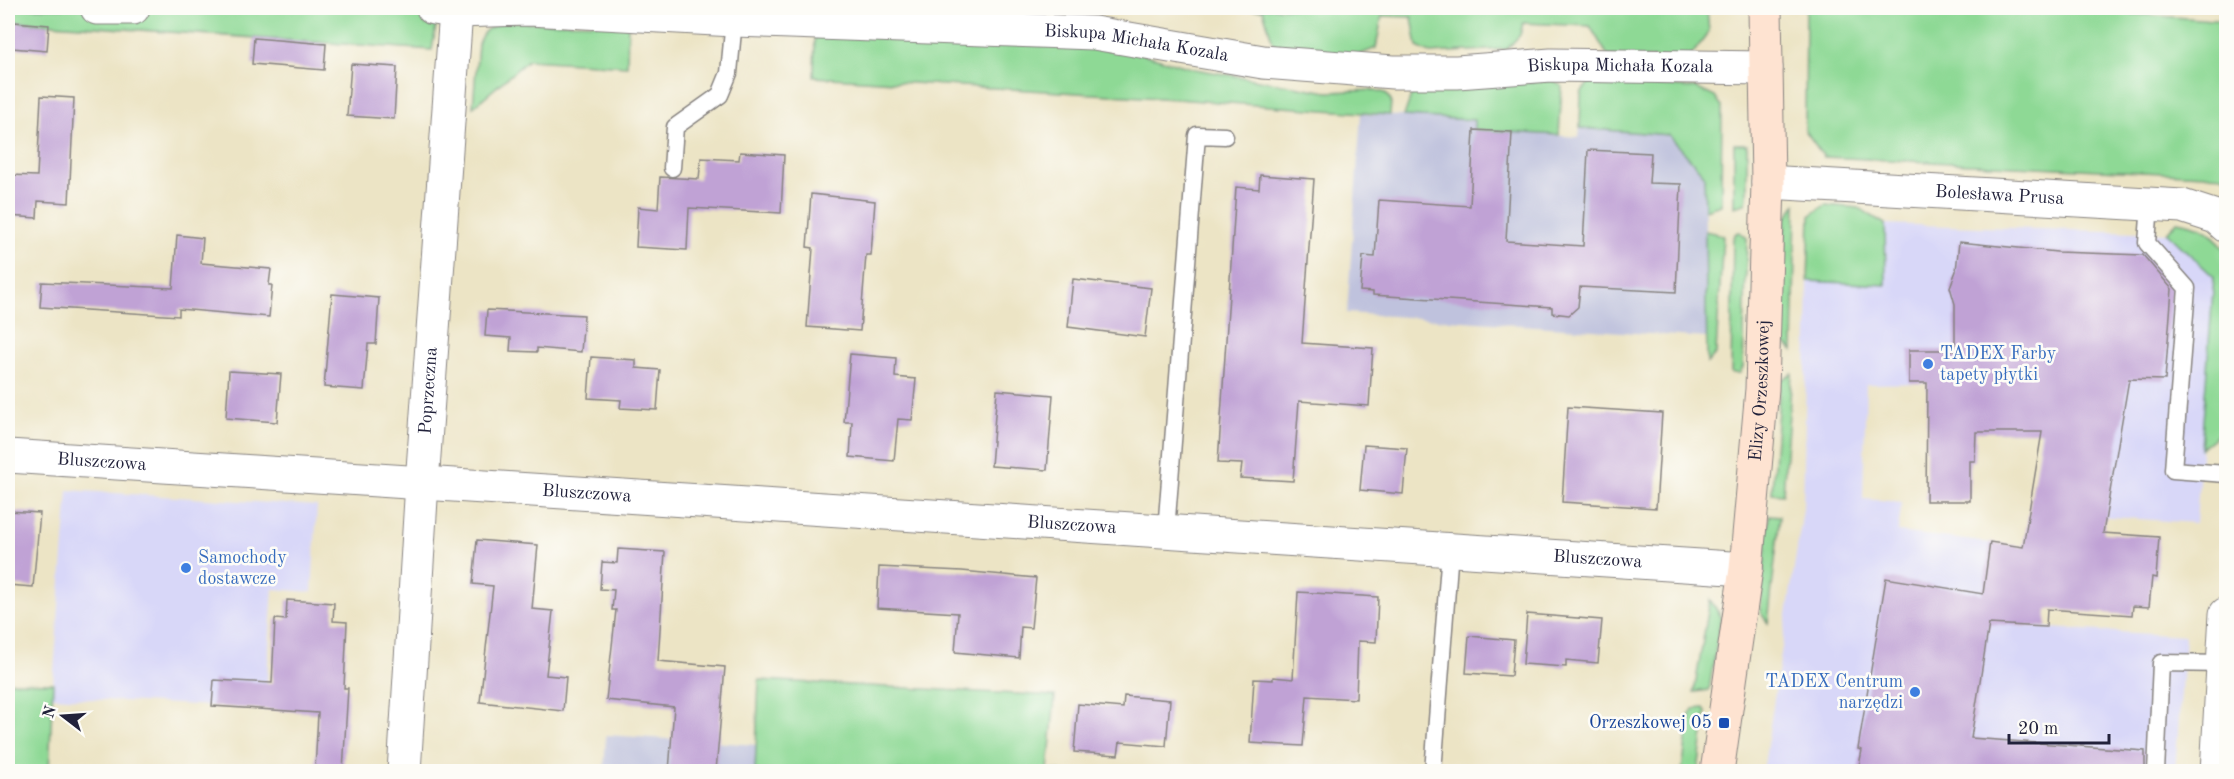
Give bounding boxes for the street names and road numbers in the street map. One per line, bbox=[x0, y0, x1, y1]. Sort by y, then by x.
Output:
street label: Biskupa Michała Kozala bbox=[1044, 22, 1230, 65]
street label: Biskupa Michała Kozala bbox=[1527, 56, 1713, 76]
street label: Bolesława Prusa bbox=[1935, 183, 2065, 208]
street label: Elizy Orzeszkowej bbox=[1747, 320, 1773, 462]
street label: Poprzeczna bbox=[417, 346, 441, 435]
street label: Bluszczowa bbox=[57, 450, 147, 474]
street label: Bluszczowa bbox=[542, 482, 632, 506]
street label: Bluszczowa bbox=[1027, 513, 1117, 537]
street label: Bluszczowa bbox=[1552, 547, 1643, 571]

